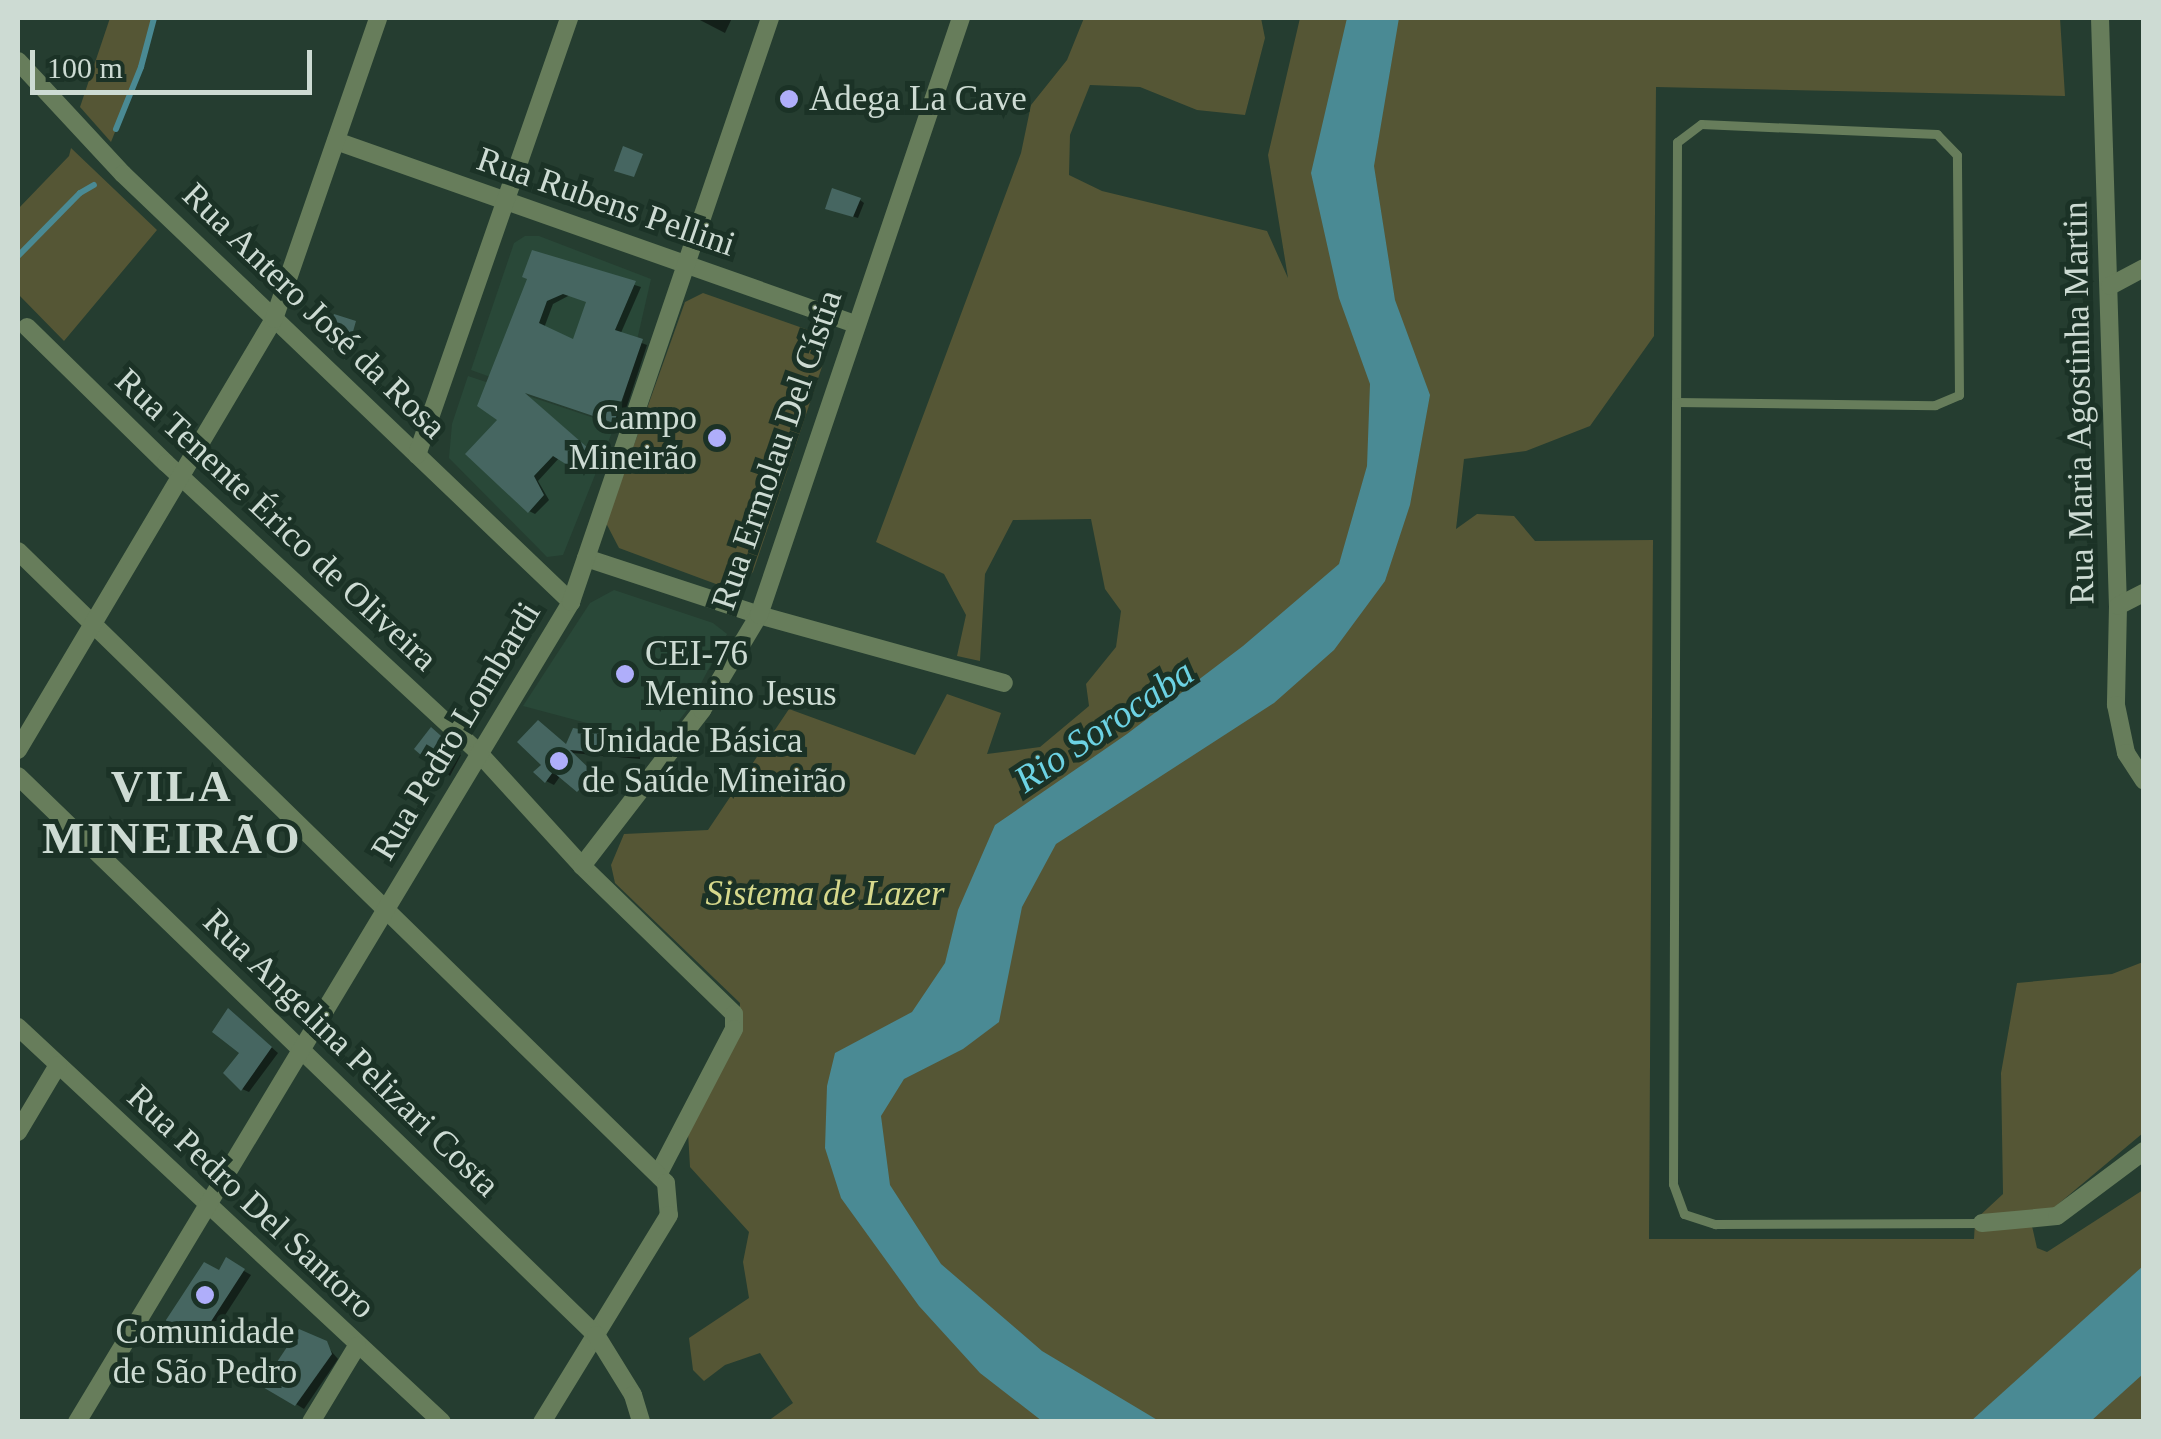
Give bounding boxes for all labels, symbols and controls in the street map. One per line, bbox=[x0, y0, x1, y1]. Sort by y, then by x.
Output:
scale bar bbox=[35, 30, 318, 92]
text: 100 m bbox=[47, 51, 123, 84]
place label: Adega La Cave bbox=[809, 78, 1027, 120]
marker: Adega La Cave bbox=[778, 88, 800, 110]
street label: Rua Rubens Pellini bbox=[471, 138, 741, 266]
street label: Rua Antero José da Rosa bbox=[173, 174, 455, 448]
street label: Rua Maria Agostinha Martin bbox=[2054, 200, 2104, 606]
street label: Rua Ermolau Del Cístia bbox=[703, 285, 851, 615]
street label: Rua Tenente Érico de Oliveira bbox=[106, 360, 446, 680]
place label: Campo Mineirão bbox=[569, 397, 697, 479]
marker: Campo Mineirão bbox=[706, 427, 728, 449]
street label: Rua Pedro Lombardi bbox=[362, 594, 550, 868]
place label: CEI-76 Menino Jesus bbox=[645, 633, 837, 715]
water label: Rio Sorocaba bbox=[1006, 649, 1202, 803]
marker: CEI-76 Menino Jesus bbox=[614, 663, 636, 685]
place label: Unidade Básica de Saúde Mineirão bbox=[582, 720, 846, 802]
marker: Unidade Básica de Saúde Mineirão bbox=[546, 748, 572, 774]
district label: VILA MINEIRÃO bbox=[42, 760, 302, 866]
park label: Sistema de Lazer bbox=[705, 873, 945, 915]
street label: Rua Angelina Pelizari Costa bbox=[193, 900, 509, 1206]
street label: Rua Pedro Del Santoro bbox=[118, 1076, 384, 1328]
marker: Comunidade de São Pedro bbox=[194, 1284, 216, 1306]
place label: Comunidade de São Pedro bbox=[113, 1311, 297, 1393]

